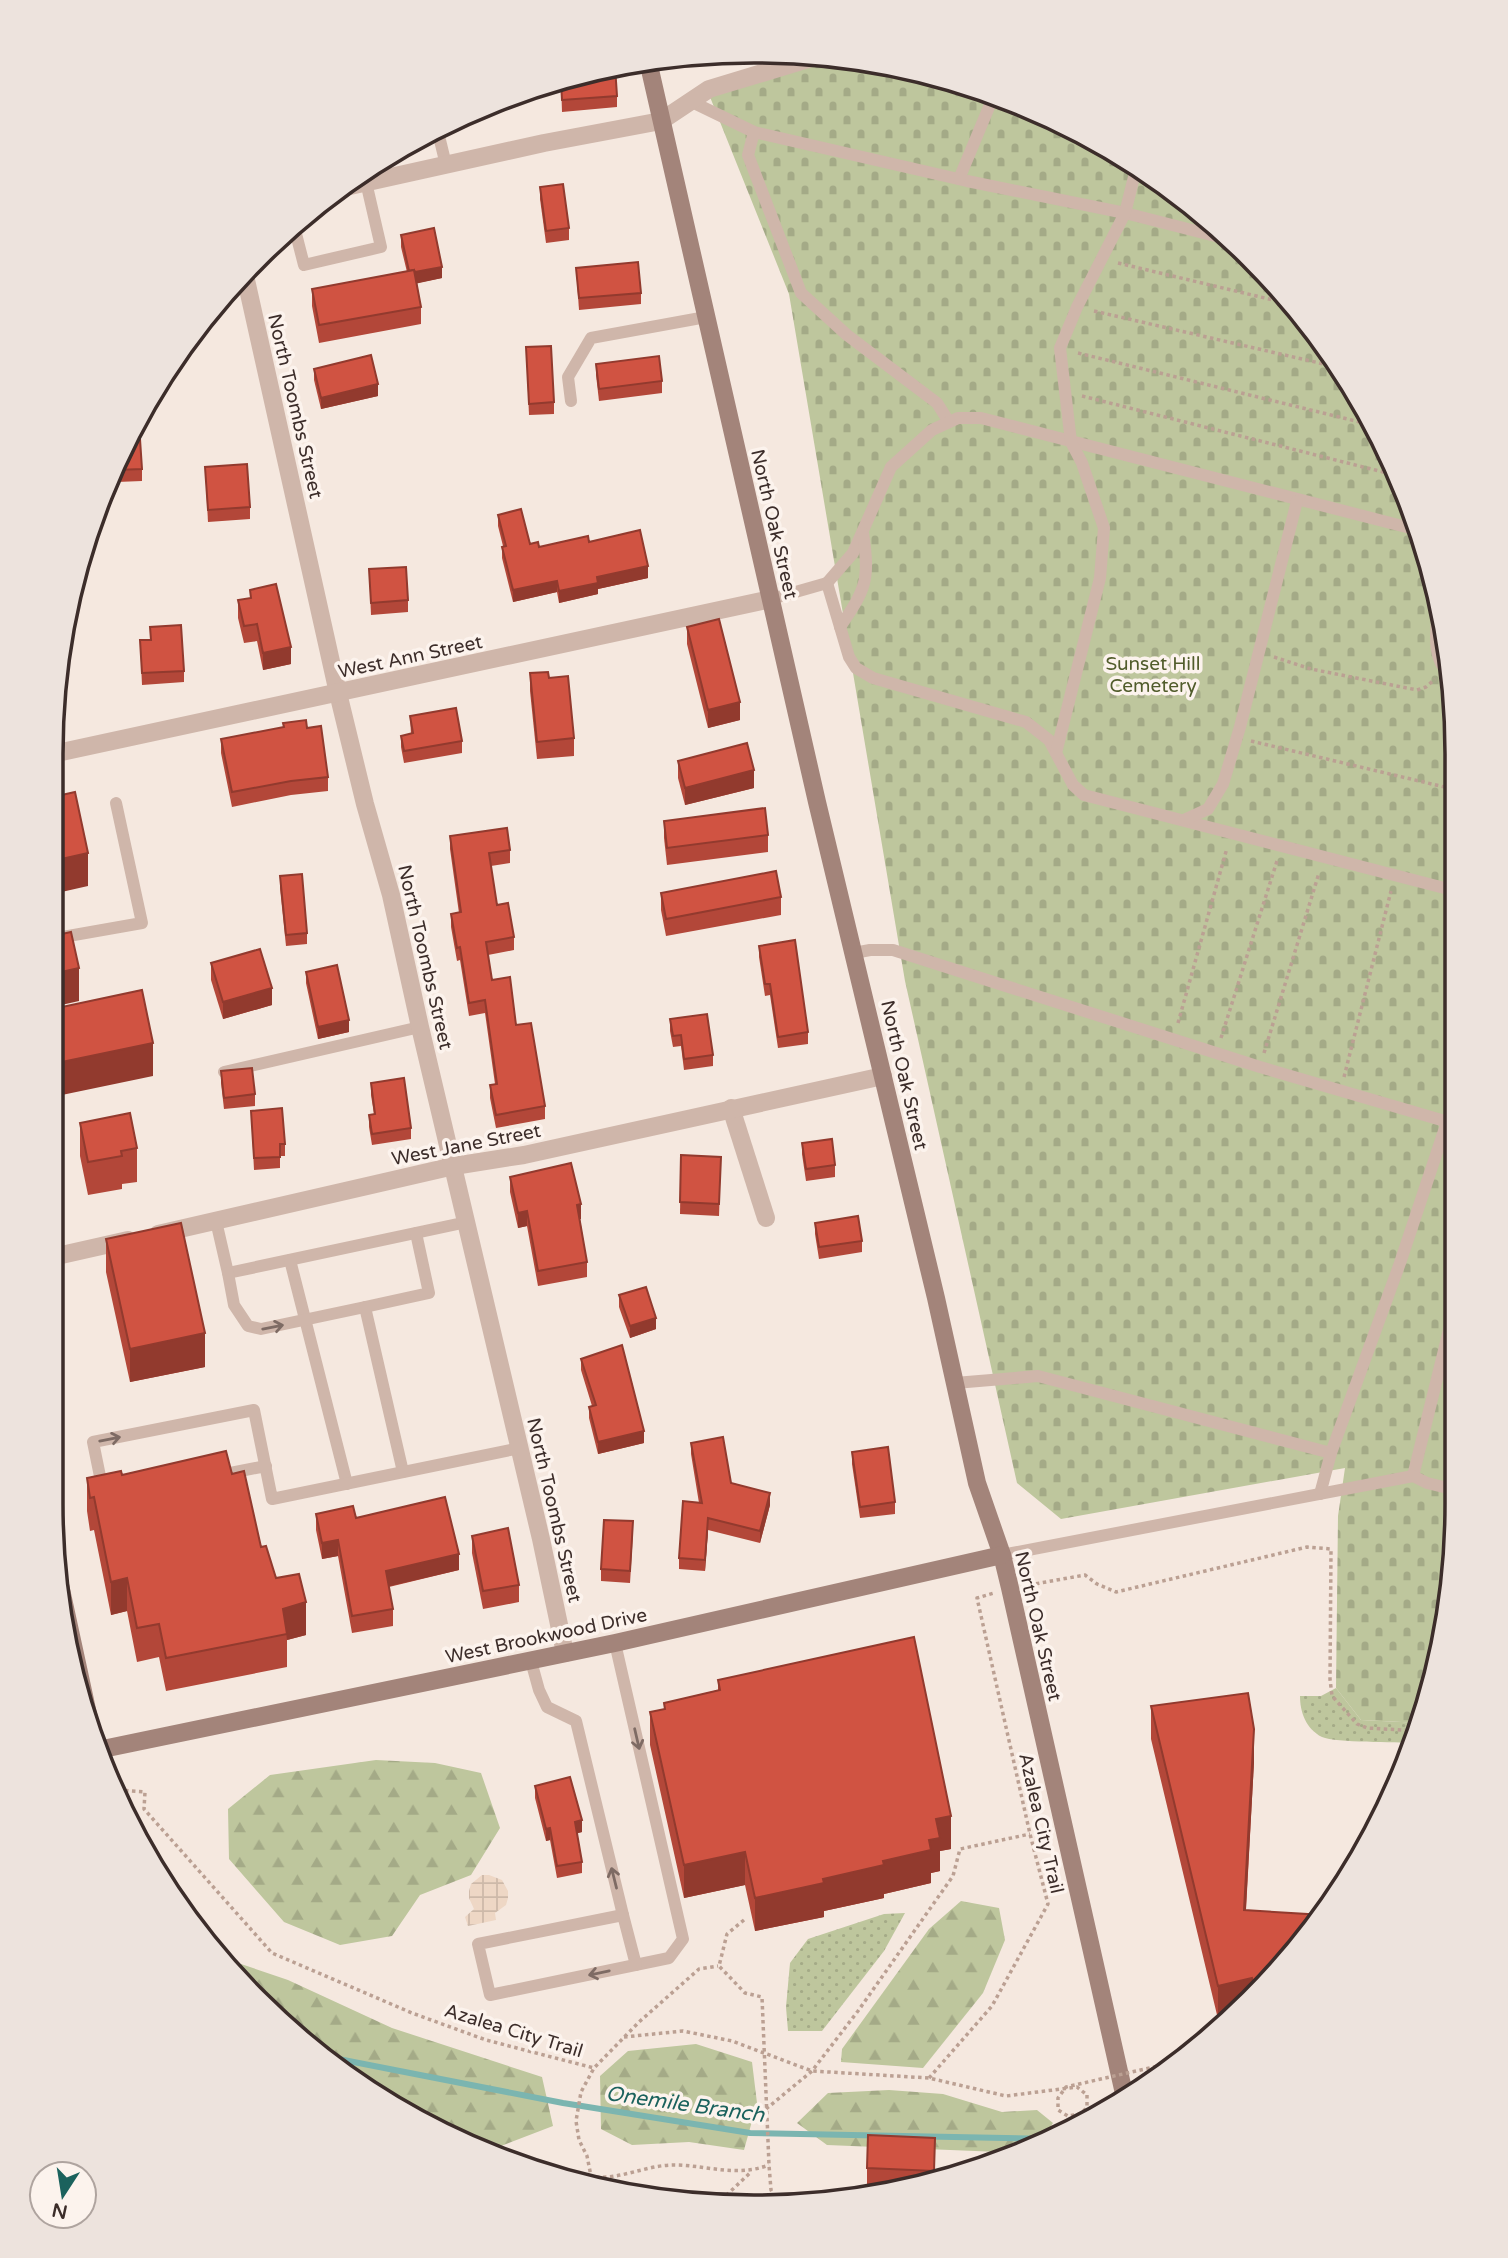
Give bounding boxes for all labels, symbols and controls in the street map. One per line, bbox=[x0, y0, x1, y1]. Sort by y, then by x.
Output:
street label: North Toombs Street bbox=[263, 312, 327, 501]
street label: North Oak Street bbox=[746, 447, 802, 601]
street label: West Ann Street bbox=[336, 631, 484, 683]
park label: Sunset Hill Cemetery bbox=[1105, 653, 1201, 697]
street label: North Toombs Street bbox=[393, 863, 457, 1052]
street label: North Oak Street bbox=[876, 998, 932, 1152]
street label: West Jane Street bbox=[390, 1120, 543, 1170]
one-way arrow bbox=[261, 1319, 284, 1333]
street label: North Toombs Street bbox=[522, 1416, 586, 1605]
one-way arrow bbox=[98, 1431, 121, 1445]
street label: North Oak Street bbox=[1010, 1549, 1066, 1703]
street label: West Brookwood Drive bbox=[443, 1604, 649, 1668]
one-way arrow bbox=[630, 1727, 644, 1750]
street label: Azalea City Trail bbox=[1014, 1751, 1068, 1896]
one-way arrow bbox=[607, 1867, 620, 1889]
one-way arrow bbox=[588, 1966, 611, 1980]
street label: Azalea City Trail bbox=[442, 1999, 586, 2062]
water label: Onemile Branch bbox=[604, 2081, 767, 2128]
north arrow bbox=[28, 2160, 98, 2230]
text: N bbox=[50, 2198, 69, 2223]

